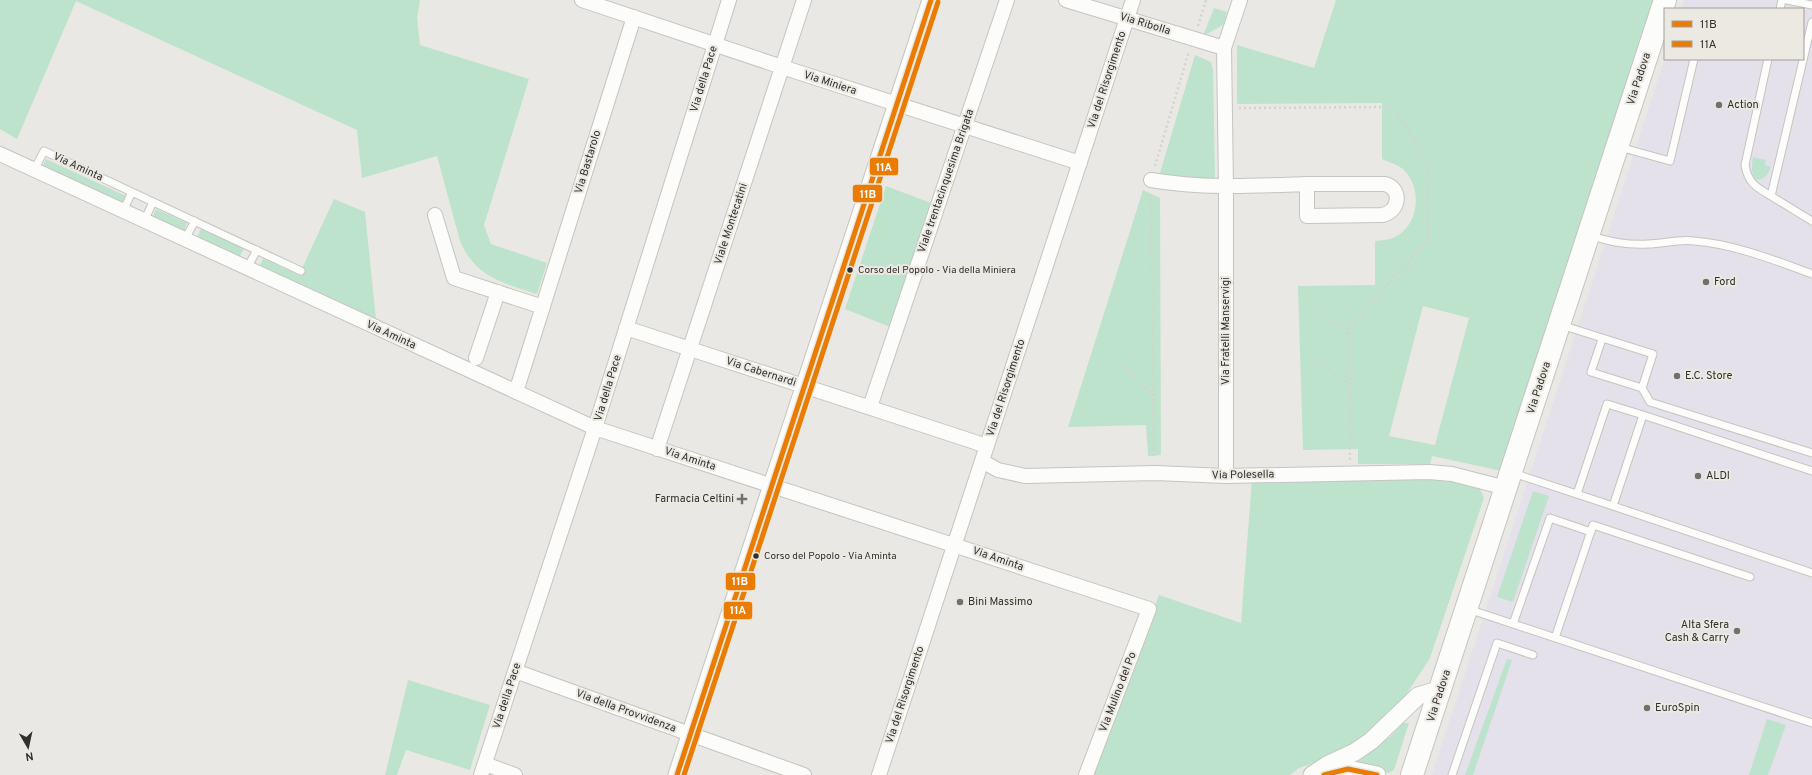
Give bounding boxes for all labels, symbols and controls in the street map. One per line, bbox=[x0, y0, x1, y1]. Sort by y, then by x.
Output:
legend bbox=[1664, 8, 1804, 60]
street label: Via Ribolla bbox=[1118, 10, 1172, 38]
text: 11B bbox=[1700, 17, 1717, 33]
street label: Via del Risorgimento bbox=[1085, 29, 1129, 131]
text: 11A bbox=[1700, 37, 1717, 53]
street label: Via della Pace bbox=[687, 44, 721, 114]
street label: Via Padova bbox=[1624, 51, 1654, 107]
street label: Via Miniera bbox=[802, 68, 858, 98]
place label: Action bbox=[1727, 98, 1759, 112]
marker: Action bbox=[1714, 100, 1724, 110]
street label: Viale trentacinquesima Brigata bbox=[915, 107, 977, 255]
street label: Via Bastarolo bbox=[572, 129, 604, 195]
street label: Via Aminta bbox=[51, 149, 105, 185]
line badge: 11A bbox=[869, 157, 899, 176]
text: 11A bbox=[876, 161, 892, 175]
street label: Viale Montecatini bbox=[711, 181, 751, 267]
line badge: 11B bbox=[852, 184, 883, 203]
text: 11B bbox=[860, 188, 876, 202]
place label: Corso del Popolo - Via della Miniera bbox=[858, 264, 1016, 277]
marker: Corso del Popolo - Via della Miniera bbox=[845, 265, 855, 275]
place label: Ford bbox=[1714, 275, 1736, 289]
street label: Via Fratelli Manservigi bbox=[1219, 277, 1233, 385]
marker: Ford bbox=[1701, 277, 1711, 287]
street label: Via Aminta bbox=[364, 317, 418, 353]
street label: Via del Risorgimento bbox=[984, 337, 1028, 439]
street label: Via della Pace bbox=[591, 353, 625, 423]
street label: Via Cabernardi bbox=[724, 354, 798, 390]
street label: Via Padova bbox=[1524, 360, 1554, 416]
place label: E.C. Store bbox=[1685, 369, 1733, 383]
marker: E.C. Store bbox=[1672, 371, 1682, 381]
street label: Via Aminta bbox=[662, 444, 718, 474]
street label: Via Polesella bbox=[1212, 467, 1275, 483]
place label: ALDI bbox=[1706, 469, 1730, 483]
marker: ALDI bbox=[1693, 471, 1703, 481]
place label: Farmacia Celtini bbox=[655, 492, 734, 506]
marker: Farmacia Celtini bbox=[737, 494, 747, 504]
street label: Via Aminta bbox=[971, 544, 1026, 574]
place label: Corso del Popolo - Via Aminta bbox=[764, 550, 897, 563]
marker: Corso del Popolo - Via Aminta bbox=[751, 551, 761, 561]
line badge: 11B bbox=[725, 572, 756, 591]
text: 11B bbox=[732, 575, 748, 589]
place label: Bini Massimo bbox=[968, 595, 1033, 609]
marker: Bini Massimo bbox=[955, 597, 965, 607]
line badge: 11A bbox=[723, 601, 753, 620]
text: 11A bbox=[730, 604, 746, 618]
place label: Alta Sfera Cash & Carry bbox=[1665, 618, 1729, 645]
marker: Alta Sfera Cash & Carry bbox=[1732, 626, 1742, 636]
street label: Via del Risorgimento bbox=[883, 644, 927, 746]
street label: Via Mulino del Po bbox=[1096, 650, 1140, 734]
street label: Via della Pace bbox=[490, 661, 524, 731]
street label: Via Padova bbox=[1424, 668, 1454, 724]
street label: Via della Provvidenza bbox=[574, 686, 678, 736]
place label: EuroSpin bbox=[1655, 701, 1700, 715]
marker: EuroSpin bbox=[1642, 703, 1652, 713]
north arrow bbox=[8, 727, 48, 767]
text: N bbox=[24, 748, 34, 763]

